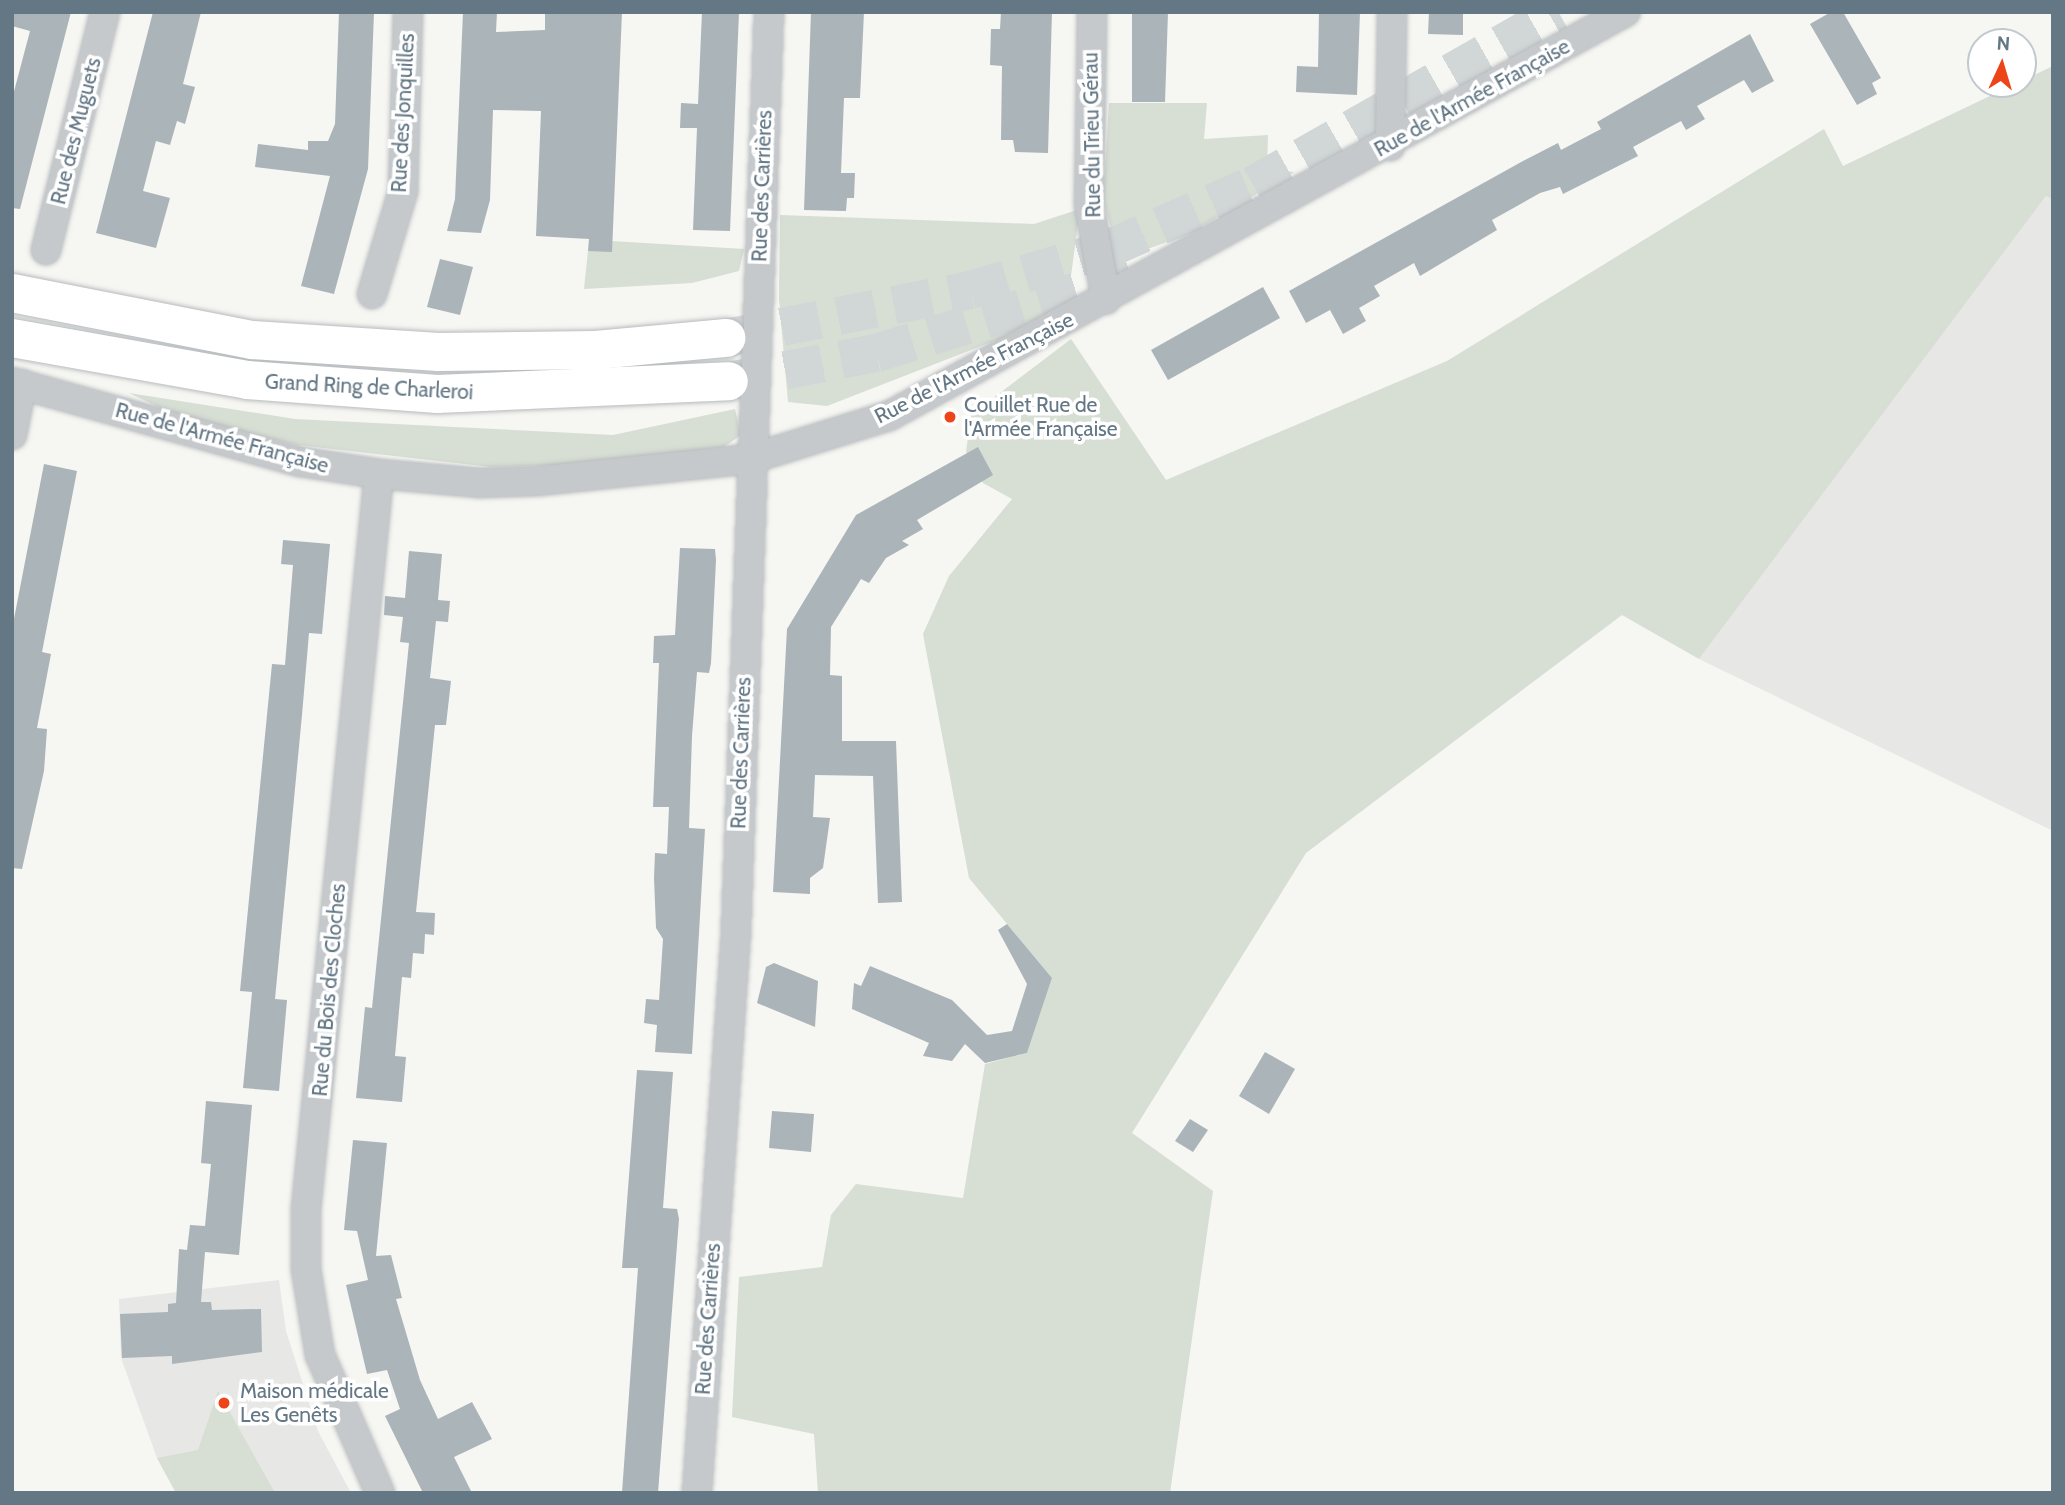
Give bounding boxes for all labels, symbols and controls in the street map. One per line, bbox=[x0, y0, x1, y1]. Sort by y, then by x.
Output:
north arrow bbox=[1967, 28, 2037, 98]
text: N bbox=[1996, 32, 2011, 55]
street label: Rue des Jonquilles bbox=[386, 33, 420, 193]
street label: Rue de l'Armée Française bbox=[1370, 34, 1574, 162]
street label: Rue du Trieu Gérau bbox=[1078, 52, 1106, 218]
street label: Rue des Muguets bbox=[46, 55, 106, 207]
street label: Rue des Carrières bbox=[747, 110, 777, 262]
street label: Rue de l'Armée Française bbox=[870, 307, 1078, 429]
street label: Grand Ring de Charleroi bbox=[264, 369, 474, 405]
place label: Couillet Rue de l'Armée Française bbox=[964, 392, 1118, 442]
street label: Rue de l'Armée Française bbox=[113, 397, 331, 479]
marker: Couillet Rue de l'Armée Française bbox=[942, 409, 958, 425]
street label: Rue des Carrières bbox=[726, 677, 756, 829]
street label: Rue du Bois des Cloches bbox=[307, 882, 351, 1098]
street label: Rue des Carrières bbox=[690, 1242, 726, 1396]
place label: Maison médicale Les Genêts bbox=[240, 1378, 389, 1428]
marker: Maison médicale Les Genêts bbox=[214, 1393, 234, 1413]

